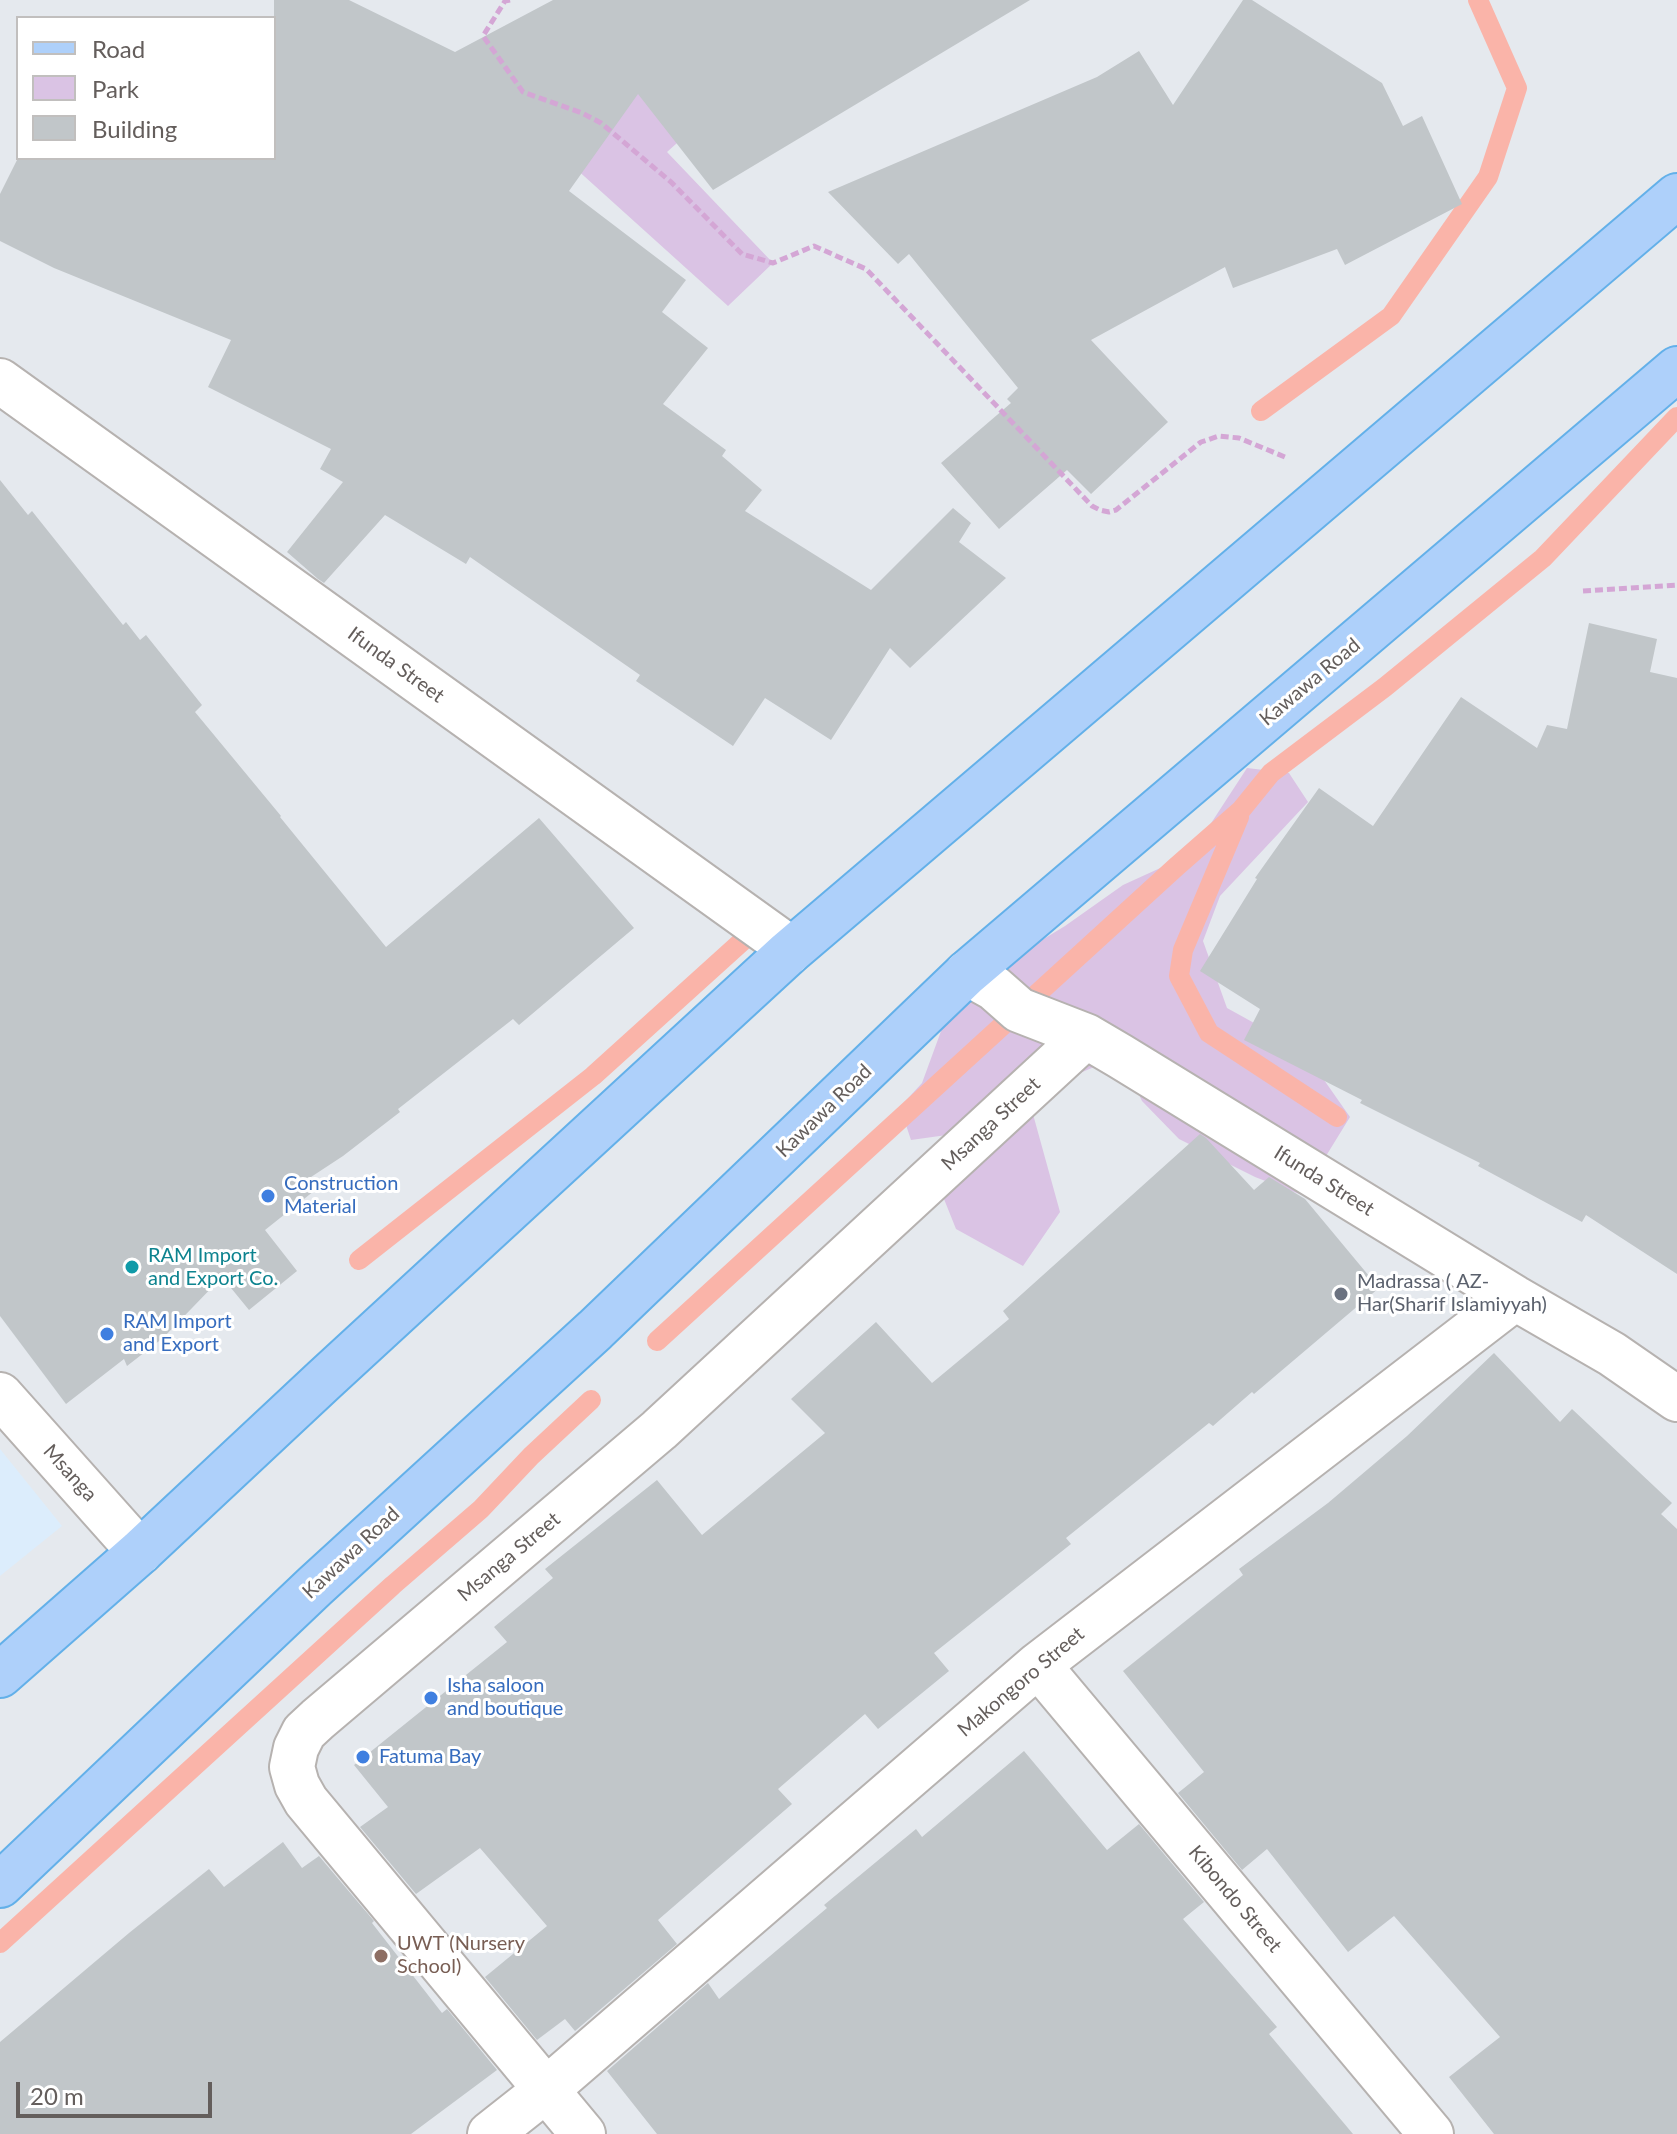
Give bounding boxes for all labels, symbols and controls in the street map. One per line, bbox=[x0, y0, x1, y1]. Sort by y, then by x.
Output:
legend bbox=[16, 16, 276, 160]
text: Road bbox=[92, 34, 145, 63]
text: Park bbox=[92, 74, 139, 103]
text: Building bbox=[92, 114, 177, 143]
street label: Ifunda Street bbox=[343, 622, 449, 708]
street label: Kawawa Road bbox=[1255, 633, 1365, 731]
street label: Kawawa Road bbox=[771, 1059, 877, 1163]
street label: Msanga Street bbox=[937, 1072, 1045, 1176]
street label: Ifunda Street bbox=[1269, 1141, 1379, 1221]
place label: Construction Material bbox=[284, 1172, 398, 1219]
marker: Construction Material bbox=[259, 1187, 277, 1205]
place label: RAM Import and Export Co. bbox=[148, 1244, 278, 1291]
marker: RAM Import and Export Co. bbox=[123, 1258, 141, 1276]
place label: Madrassa ( AZ- Har(Sharif Islamiyyah) bbox=[1357, 1270, 1547, 1317]
marker: Madrassa ( AZ- Har(Sharif Islamiyyah) bbox=[1332, 1285, 1350, 1303]
place label: RAM Import and Export bbox=[123, 1310, 232, 1357]
marker: RAM Import and Export bbox=[98, 1325, 116, 1343]
street label: Msanga bbox=[38, 1440, 102, 1506]
street label: Kawawa Road bbox=[298, 1502, 404, 1604]
street label: Msanga Street bbox=[453, 1507, 565, 1607]
street label: Makongoro Street bbox=[953, 1622, 1089, 1742]
place label: Isha saloon and boutique bbox=[447, 1674, 563, 1721]
marker: Isha saloon and boutique bbox=[422, 1689, 440, 1707]
place label: Fatuma Bay bbox=[379, 1745, 481, 1769]
marker: Fatuma Bay bbox=[354, 1748, 372, 1766]
street label: Kibondo Street bbox=[1183, 1841, 1287, 1957]
place label: UWT (Nursery School) bbox=[397, 1932, 525, 1979]
marker: UWT (Nursery School) bbox=[372, 1947, 390, 1965]
scale bar bbox=[20, 2066, 216, 2116]
text: 20 m bbox=[30, 2081, 84, 2110]

